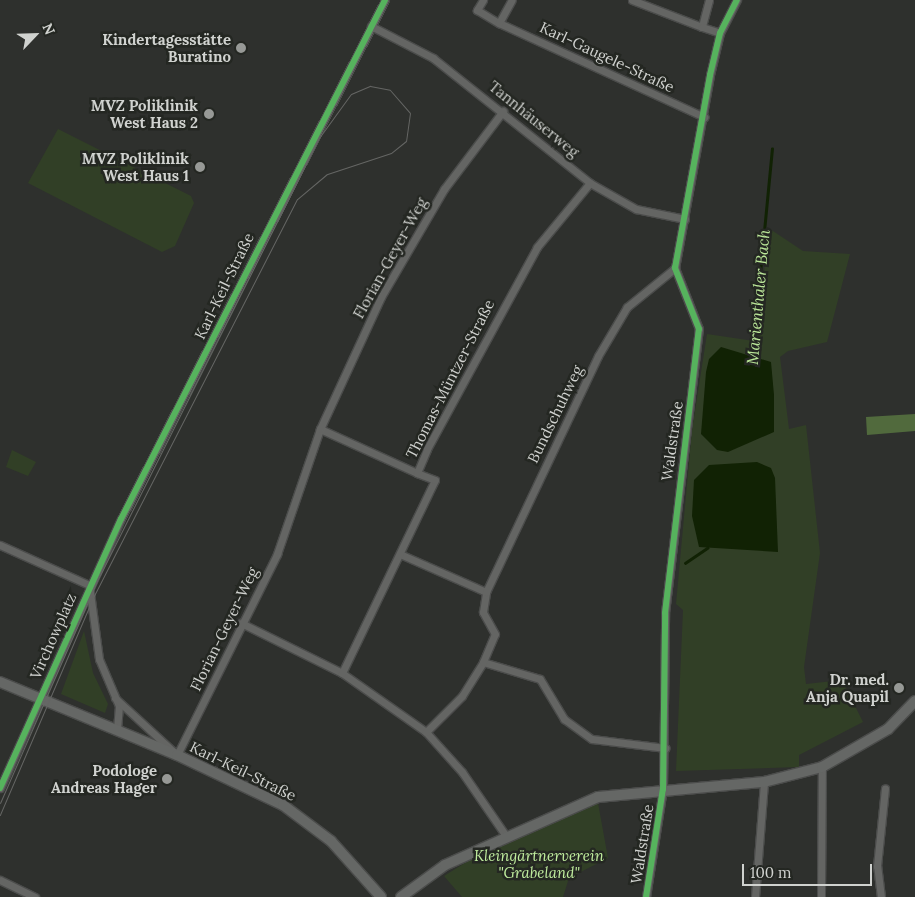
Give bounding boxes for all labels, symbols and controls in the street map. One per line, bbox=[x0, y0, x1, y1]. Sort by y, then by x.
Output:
north arrow bbox=[10, 10, 60, 60]
street label: Karl-Gaugele-Straße bbox=[537, 18, 677, 96]
text: N bbox=[38, 20, 59, 37]
place label: Kindertagesstätte Buratino bbox=[102, 30, 231, 65]
marker: Kindertagesstätte Buratino bbox=[235, 42, 247, 54]
street label: Tannhäuserweg bbox=[485, 77, 583, 161]
place label: MVZ Poliklinik West Haus 2 bbox=[91, 96, 198, 131]
marker: MVZ Poliklinik West Haus 2 bbox=[202, 107, 216, 121]
place label: MVZ Poliklinik West Haus 1 bbox=[82, 149, 189, 184]
marker: MVZ Poliklinik West Haus 1 bbox=[193, 160, 207, 174]
street label: Florian-Geyer-Weg bbox=[349, 194, 431, 322]
water label: Marienthaler Bach bbox=[743, 228, 773, 366]
street label: Karl-Keil-Straße bbox=[191, 230, 257, 342]
street label: Thomas-Müntzer-Straße bbox=[402, 297, 498, 461]
street label: Bundschuhweg bbox=[524, 362, 586, 466]
street label: Waldstraße bbox=[657, 400, 687, 482]
street label: Florian-Geyer-Weg bbox=[186, 564, 262, 694]
street label: Virchowplatz bbox=[26, 590, 80, 682]
place label: Dr. med. Anja Quapil bbox=[806, 670, 889, 705]
marker: Dr. med. Anja Quapil bbox=[893, 682, 905, 694]
street label: Karl-Keil-Straße bbox=[187, 738, 299, 804]
place label: Podologe Andreas Hager bbox=[51, 761, 157, 796]
marker: Podologe Andreas Hager bbox=[161, 773, 173, 785]
street label: Waldstraße bbox=[627, 803, 657, 885]
park label: Kleingärtnerverein "Grabeland" bbox=[474, 846, 604, 881]
scale bar bbox=[745, 854, 875, 886]
text: 100 m bbox=[750, 863, 791, 882]

